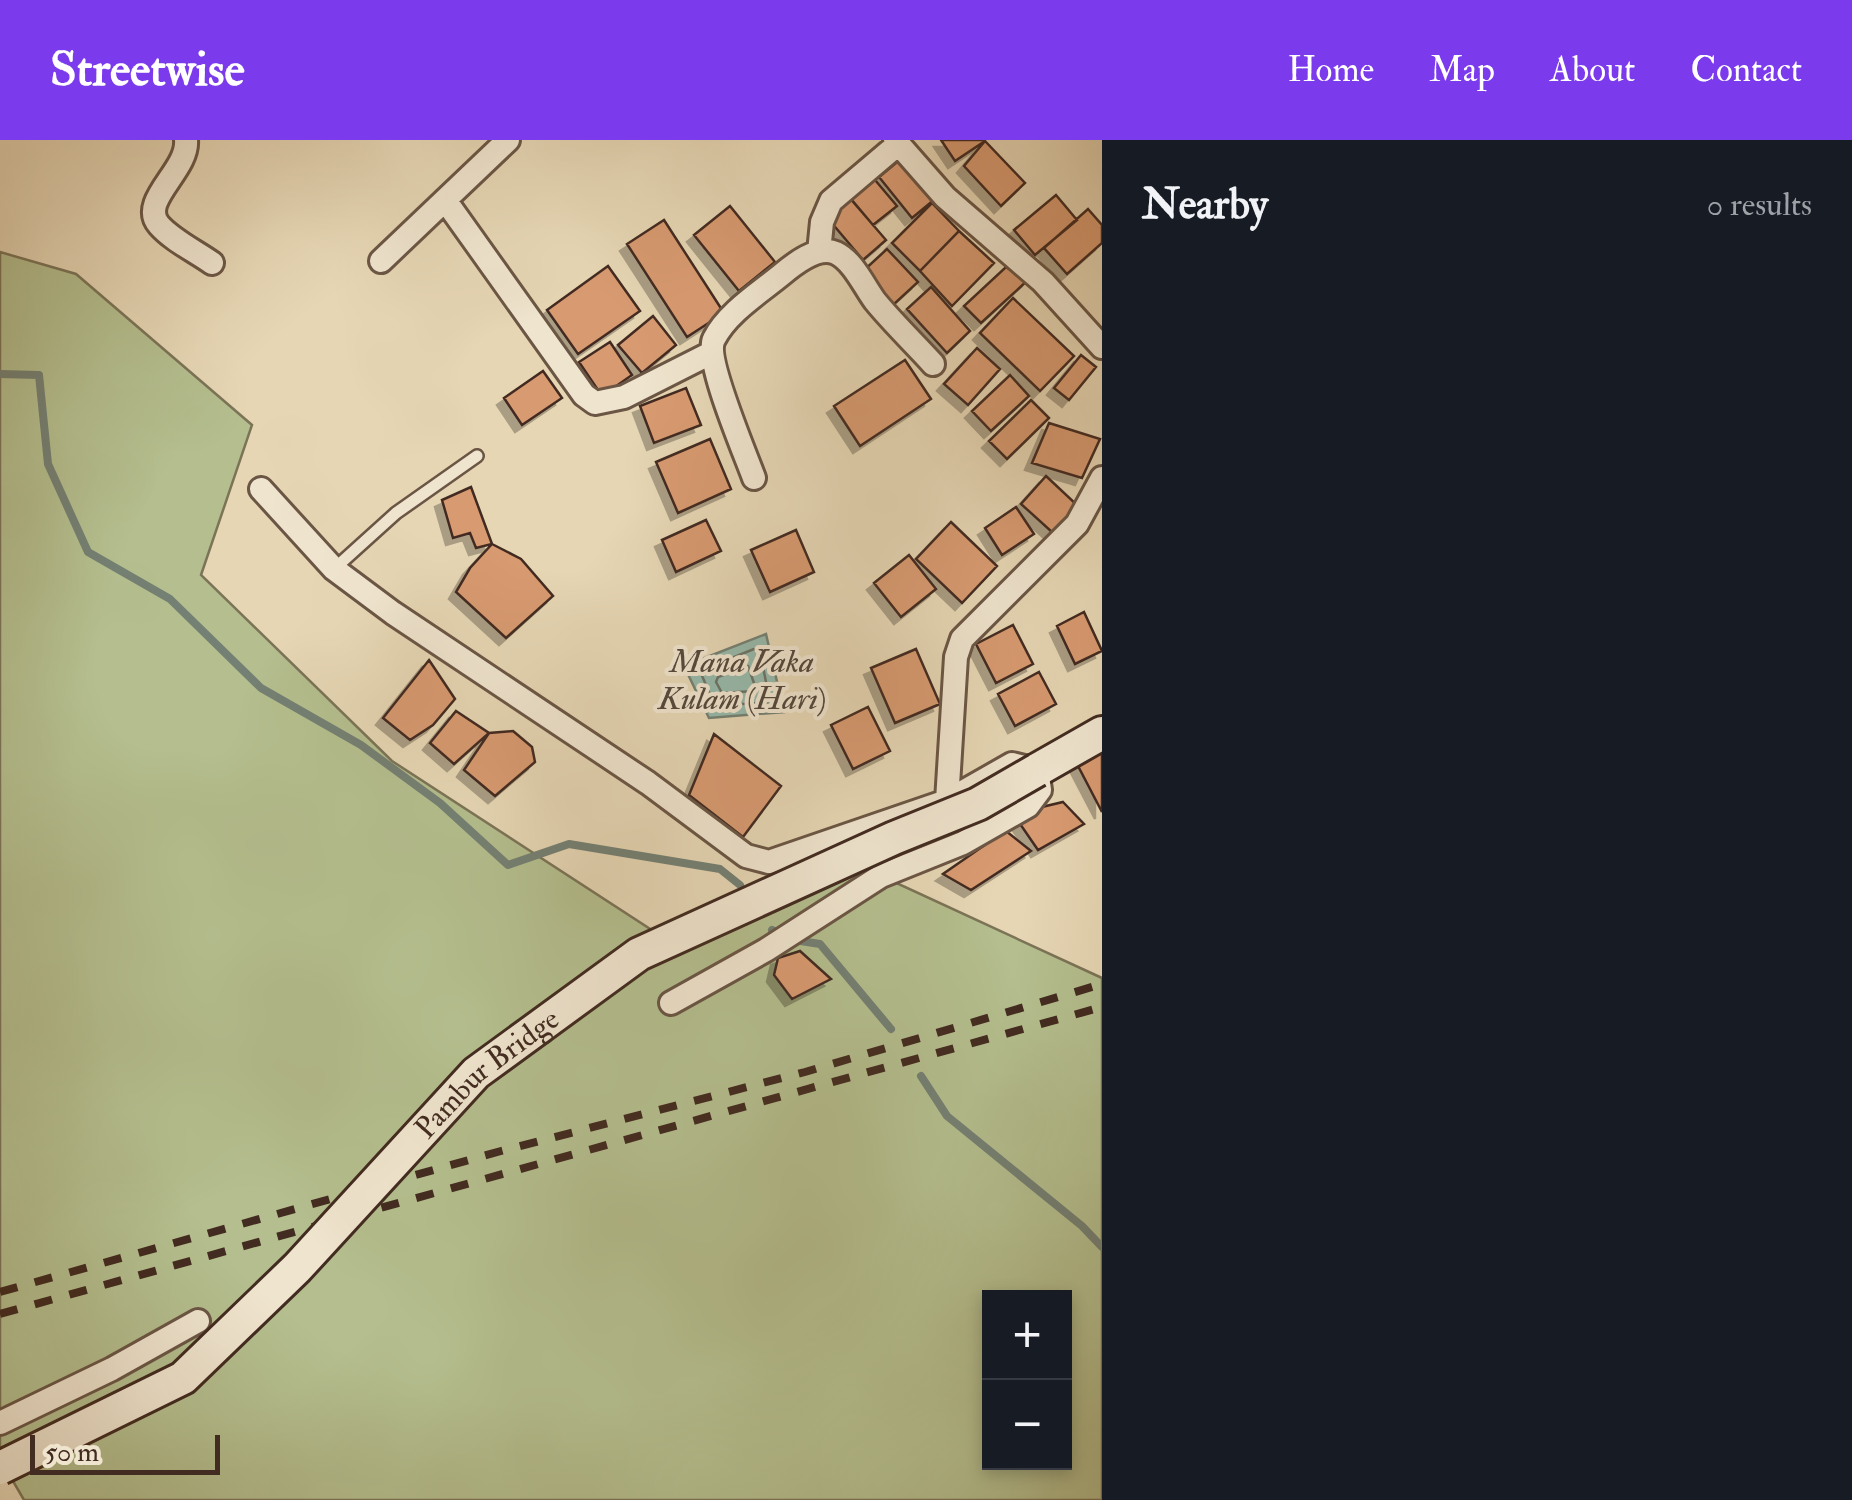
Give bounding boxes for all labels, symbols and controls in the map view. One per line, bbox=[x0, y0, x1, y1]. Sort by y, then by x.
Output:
text: Streetwise bbox=[50, 40, 245, 100]
text: Home bbox=[1287, 48, 1374, 92]
text: Map bbox=[1429, 48, 1495, 92]
text: About bbox=[1550, 48, 1635, 92]
text: Contact bbox=[1690, 48, 1802, 92]
text: Nearby bbox=[1142, 179, 1268, 231]
text: 0 results bbox=[1707, 185, 1812, 225]
water label: Mana Vaka Kulam (Hari) bbox=[656, 642, 826, 719]
street label: Pambur Bridge bbox=[407, 1000, 566, 1146]
map controls bbox=[982, 1290, 1072, 1470]
button: + bbox=[982, 1290, 1072, 1380]
button: − bbox=[982, 1380, 1072, 1470]
scale bar bbox=[30, 1430, 220, 1474]
text: 50 m bbox=[45, 1435, 99, 1470]

